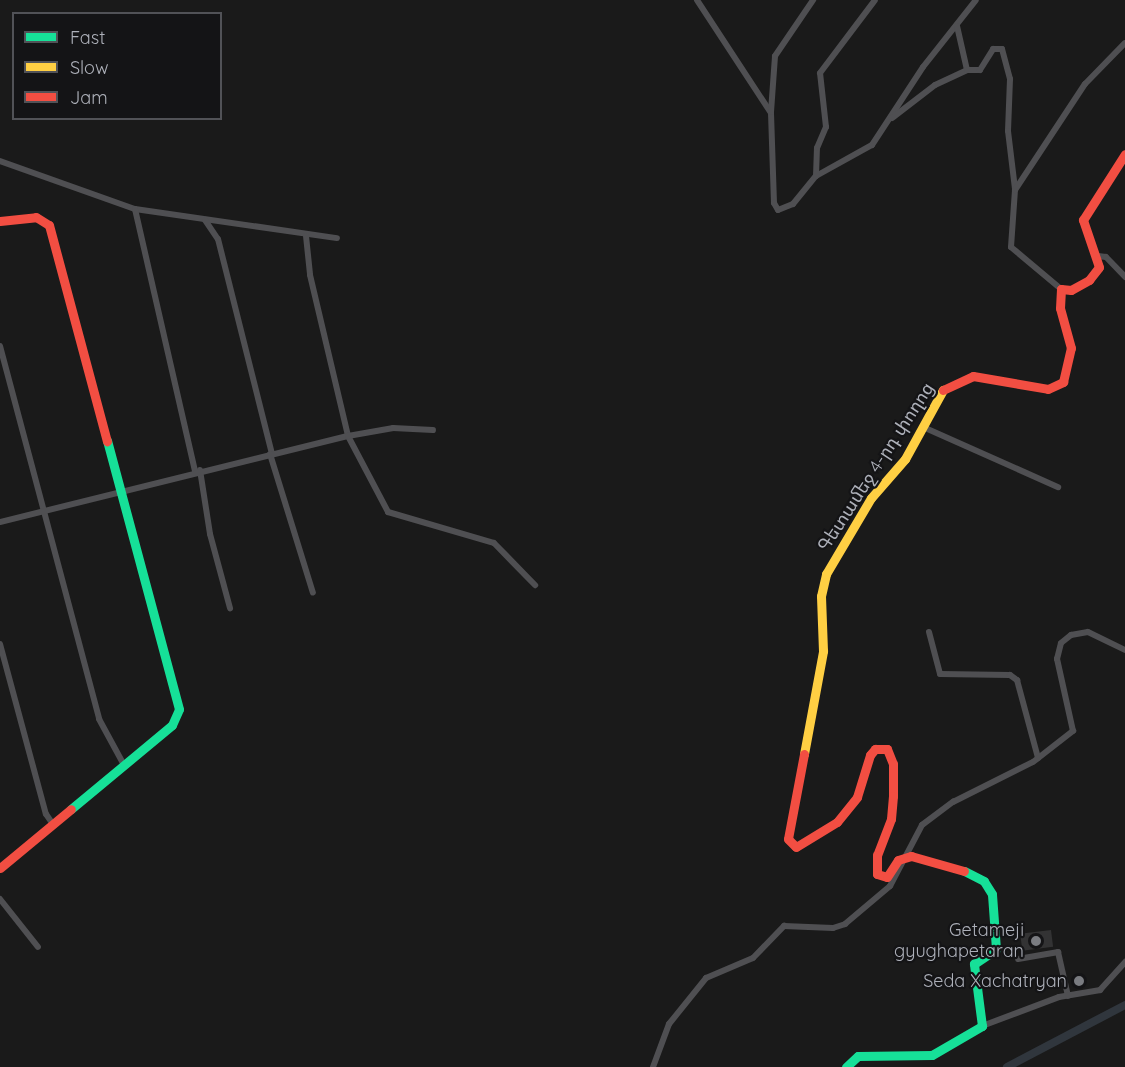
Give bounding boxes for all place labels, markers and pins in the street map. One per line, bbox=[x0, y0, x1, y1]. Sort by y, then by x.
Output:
place label: Getameji gyughapetaran bbox=[894, 920, 1024, 962]
marker: Getameji gyughapetaran bbox=[1029, 934, 1043, 948]
place label: Seda Xachatryan bbox=[923, 970, 1067, 992]
marker: Seda Xachatryan bbox=[1072, 974, 1086, 988]

